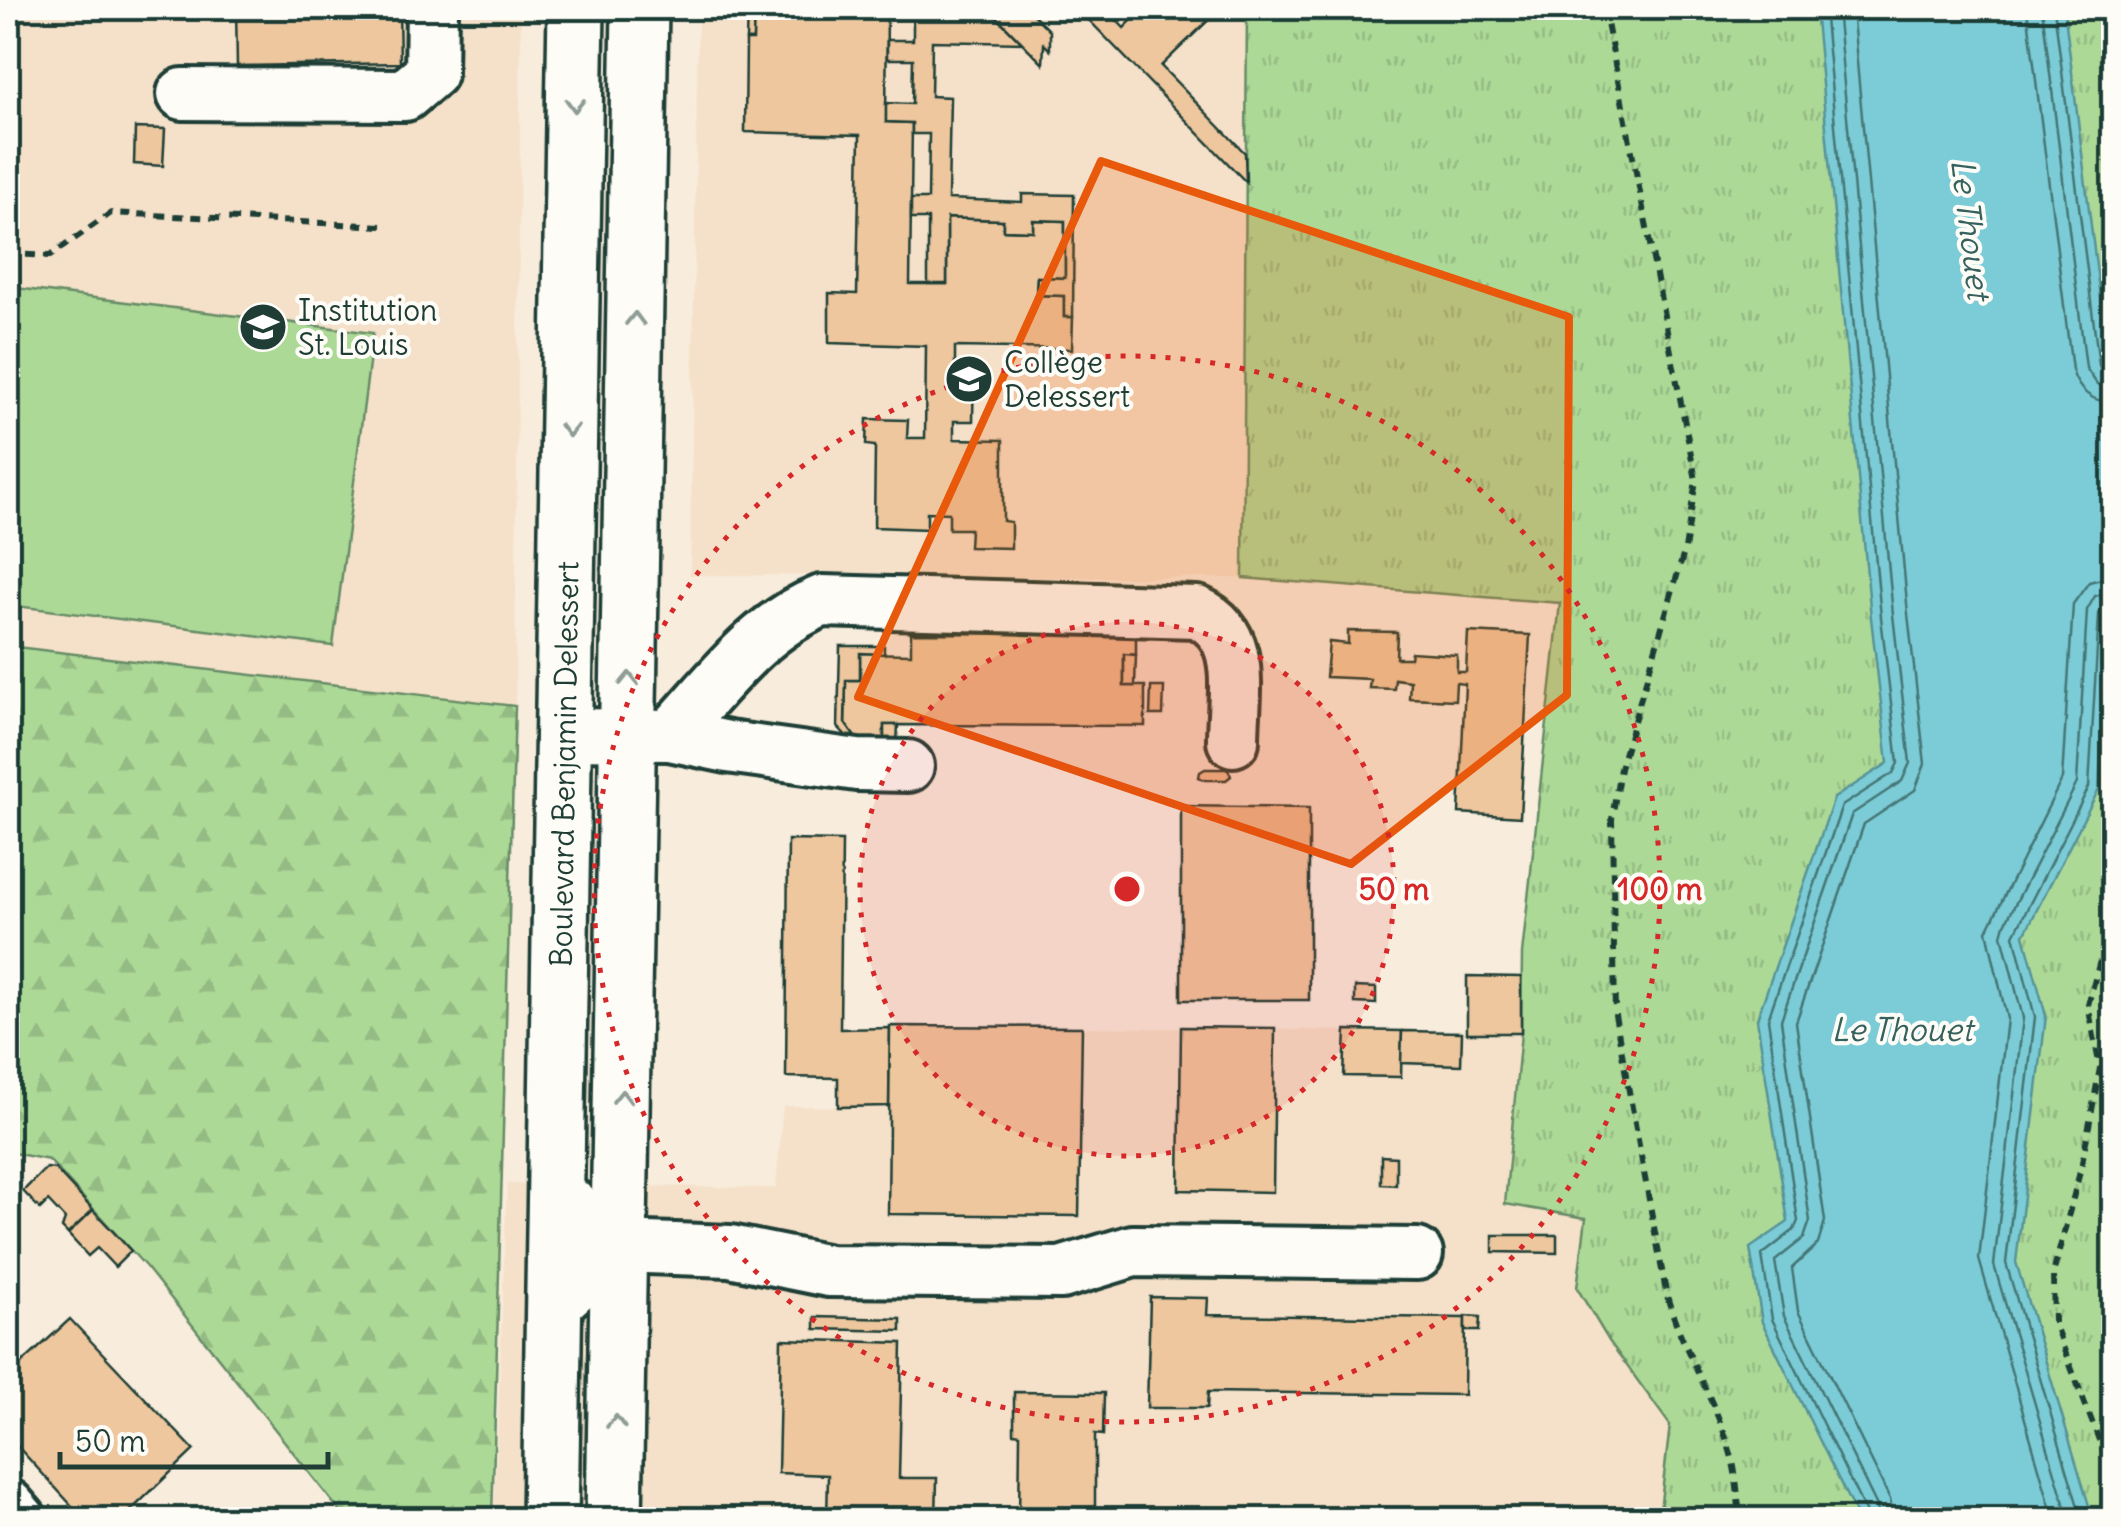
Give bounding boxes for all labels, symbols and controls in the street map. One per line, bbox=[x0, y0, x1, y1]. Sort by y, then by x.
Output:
one-way arrow bbox=[564, 98, 586, 113]
water label: Le Thouet bbox=[1942, 157, 2000, 306]
place label: Institution St. Louis bbox=[298, 291, 437, 363]
school or university icon: Institution St. Louis bbox=[237, 301, 289, 353]
one-way arrow bbox=[624, 310, 645, 326]
place label: Collège Delessert bbox=[1004, 343, 1130, 415]
school or university icon: Collège Delessert bbox=[943, 353, 995, 405]
one-way arrow bbox=[559, 422, 580, 438]
street label: Boulevard Benjamin Delessert bbox=[541, 561, 587, 967]
one-way arrow bbox=[618, 670, 639, 686]
text: 50 m bbox=[1359, 870, 1429, 908]
text: 100 m bbox=[1618, 870, 1702, 908]
centre of rings bbox=[1109, 871, 1145, 907]
water label: Le Thouet bbox=[1831, 1009, 1977, 1050]
one-way arrow bbox=[611, 1089, 632, 1105]
scale bar bbox=[60, 1407, 328, 1469]
one-way arrow bbox=[605, 1414, 627, 1430]
text: 50 m bbox=[75, 1422, 145, 1460]

